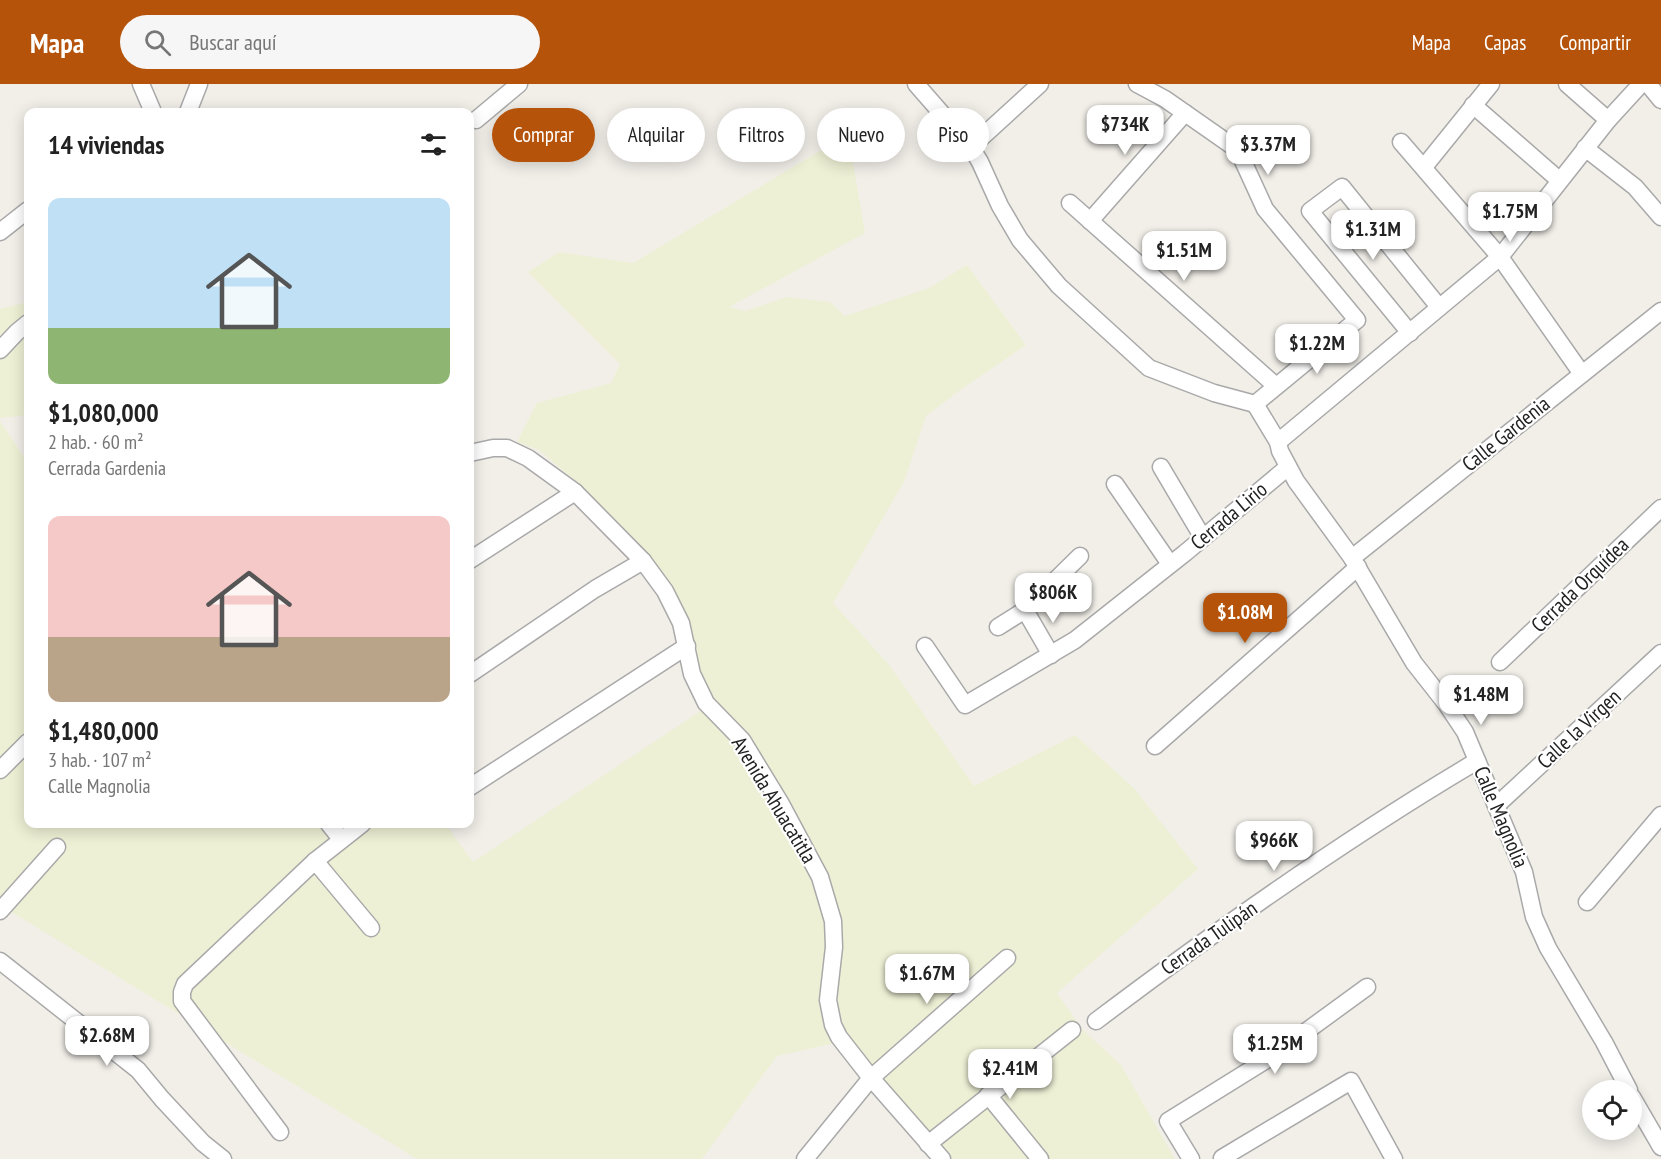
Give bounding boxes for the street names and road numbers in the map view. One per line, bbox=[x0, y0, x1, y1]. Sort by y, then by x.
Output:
street label: Calle Gardenia bbox=[1456, 390, 1555, 477]
street label: Cerrada Lirio bbox=[1185, 476, 1273, 556]
street label: Cerrada Orquídea bbox=[1525, 531, 1634, 638]
street label: Calle la Virgen bbox=[1531, 683, 1626, 774]
street label: Avenida Ahuacatitla bbox=[726, 731, 823, 868]
street label: Calle Magnolia bbox=[1468, 762, 1535, 872]
street label: Cerrada Tulipán bbox=[1155, 894, 1262, 981]

